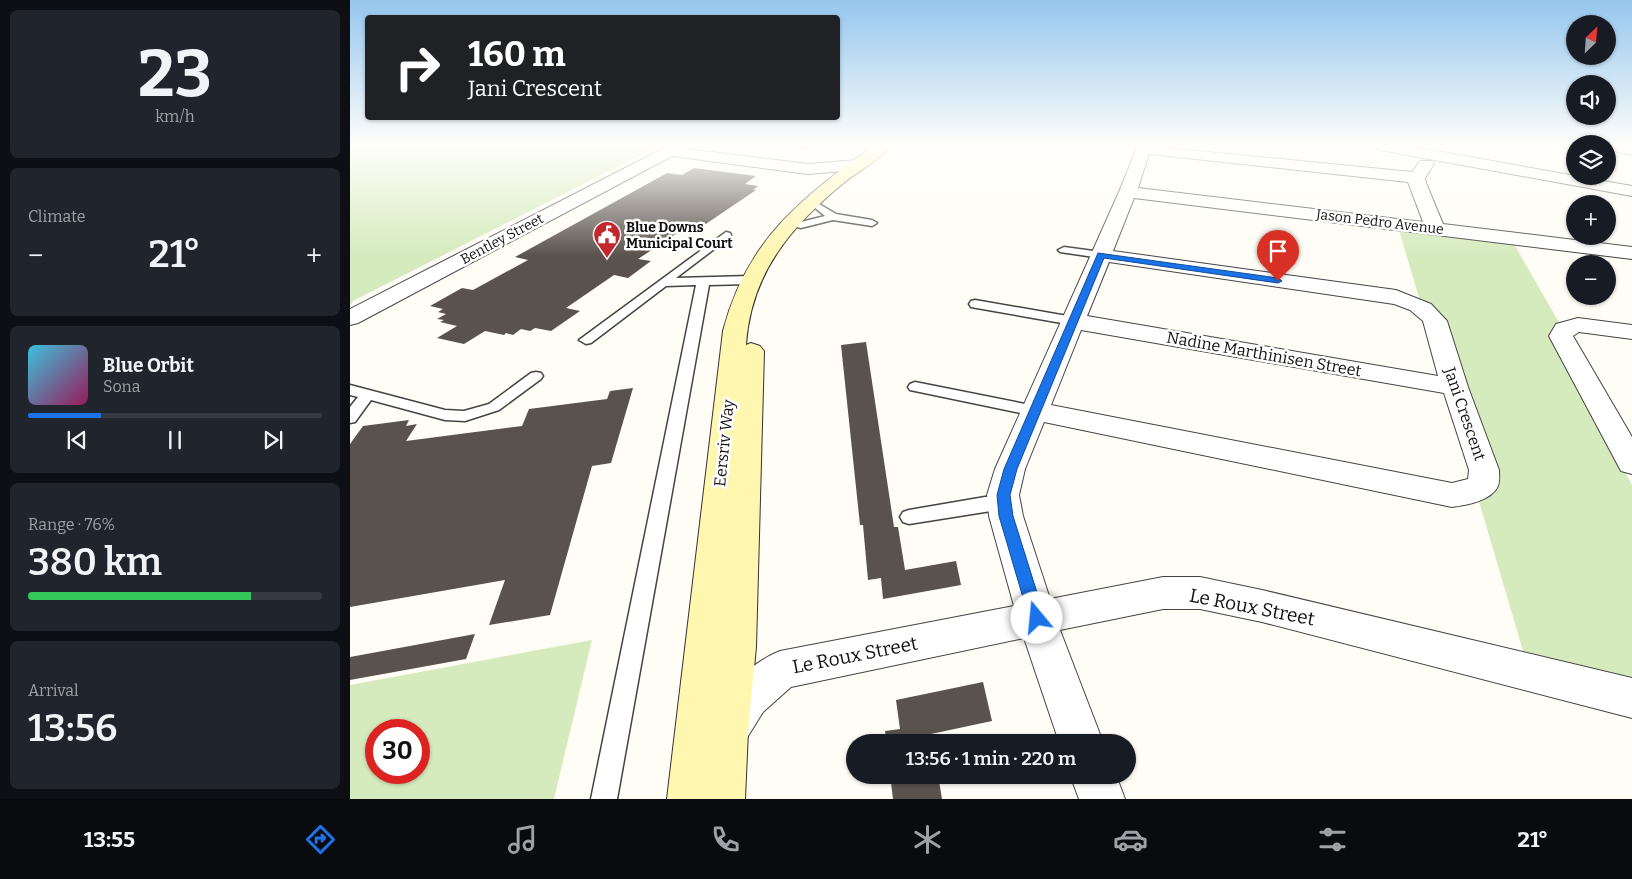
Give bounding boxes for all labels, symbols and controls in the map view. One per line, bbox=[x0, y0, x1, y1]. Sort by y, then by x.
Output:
north arrow bbox=[1566, 15, 1616, 65]
map controls bbox=[1566, 15, 1616, 305]
text: 160 m bbox=[468, 33, 566, 75]
text: 23 bbox=[138, 35, 212, 113]
icon: right bbox=[385, 35, 450, 100]
text: Jani Crescent bbox=[468, 75, 602, 102]
button: sound bbox=[1566, 75, 1616, 125]
text: km/h bbox=[155, 107, 195, 126]
button: layers bbox=[1566, 135, 1616, 185]
button: + bbox=[1566, 195, 1616, 245]
street label: Jason Pedro Avenue bbox=[1314, 206, 1445, 238]
text: Climate bbox=[28, 207, 86, 226]
street label: Bentley Street bbox=[458, 210, 546, 268]
place label: Blue Downs Municipal Court bbox=[626, 219, 733, 252]
public building icon: Blue Downs Municipal Court bbox=[592, 220, 622, 259]
pin bbox=[1257, 230, 1299, 281]
text: 21° bbox=[149, 231, 201, 277]
icon: arrive bbox=[1264, 237, 1292, 265]
text: − bbox=[28, 239, 43, 272]
text: + bbox=[306, 239, 322, 272]
button: − bbox=[1566, 255, 1616, 305]
street label: Nadine Marthinisen Street bbox=[1165, 327, 1363, 381]
text: Blue Orbit bbox=[103, 354, 194, 377]
street label: Jani Crescent bbox=[1440, 364, 1490, 463]
text: Sona bbox=[103, 377, 140, 396]
street label: Eersriv Way bbox=[710, 398, 738, 488]
icon: previous bbox=[63, 426, 91, 454]
icon: pause bbox=[161, 426, 189, 454]
icon: next bbox=[259, 426, 287, 454]
text: Range · 76% bbox=[28, 515, 115, 534]
text: 380 km bbox=[28, 539, 162, 585]
street label: Le Roux Street bbox=[1187, 584, 1317, 630]
position arrow bbox=[1010, 591, 1062, 643]
street label: Le Roux Street bbox=[790, 632, 920, 678]
text: Arrival bbox=[28, 681, 79, 700]
text: 13:56 bbox=[28, 705, 118, 751]
speed limit sign: 30 bbox=[365, 719, 430, 784]
text: 13:56 · 1 min · 220 m bbox=[906, 747, 1076, 770]
icon: directions bbox=[303, 822, 338, 857]
icon: music bbox=[505, 822, 540, 857]
icon: phone bbox=[708, 822, 743, 857]
icon: climate bbox=[910, 822, 945, 857]
icon: car bbox=[1113, 822, 1148, 857]
icon: filters bbox=[1315, 822, 1350, 857]
text: 13:55 bbox=[84, 826, 135, 853]
text: 21° bbox=[1518, 826, 1548, 853]

